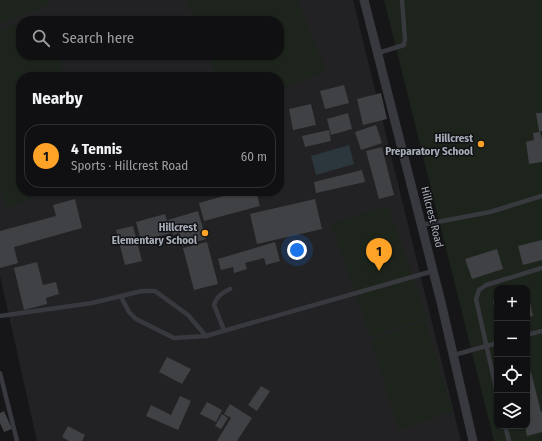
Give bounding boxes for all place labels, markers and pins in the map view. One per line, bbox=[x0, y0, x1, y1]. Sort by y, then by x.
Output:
place label: Hillcrest Preparatory School bbox=[385, 132, 474, 158]
marker: Hillcrest Preparatory School bbox=[476, 139, 486, 149]
place label: Hillcrest Elementary School bbox=[112, 221, 198, 247]
marker: Hillcrest Elementary School bbox=[200, 228, 210, 238]
pin: 1 bbox=[366, 238, 392, 271]

